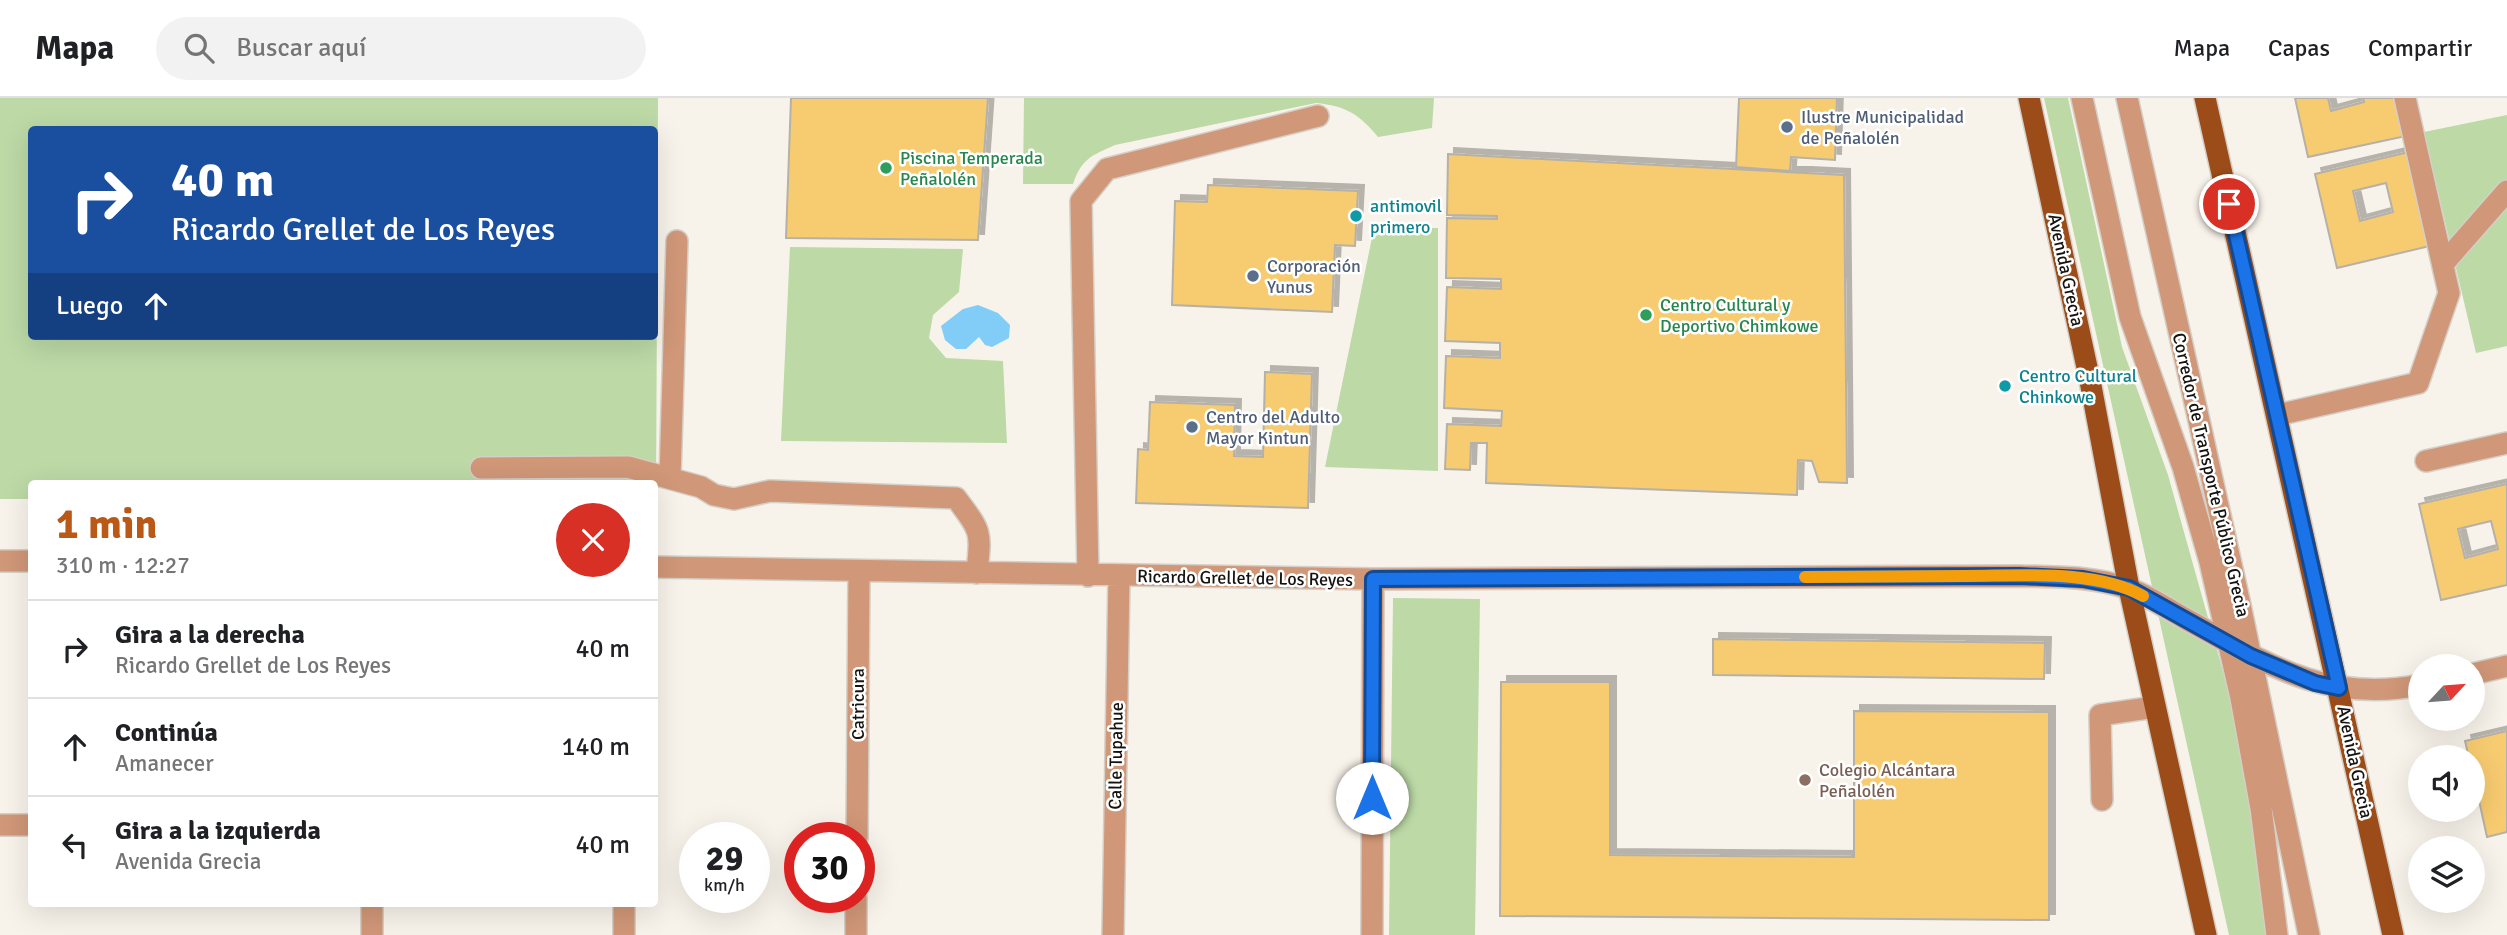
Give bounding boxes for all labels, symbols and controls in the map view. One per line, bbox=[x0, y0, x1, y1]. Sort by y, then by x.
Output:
search box bbox=[156, 17, 646, 80]
text: Mapa bbox=[35, 28, 114, 69]
icon: search bbox=[180, 29, 218, 67]
text: Buscar aquí bbox=[236, 32, 366, 64]
text: Mapa bbox=[2174, 33, 2230, 63]
text: Capas bbox=[2268, 33, 2330, 63]
text: Compartir bbox=[2368, 33, 2472, 63]
place label: Ilustre Municipalidad de Peñalolén bbox=[1801, 106, 1964, 149]
marker: Ilustre Municipalidad de Peñalolén bbox=[1779, 119, 1795, 135]
place label: Piscina Temperada Peñalolén bbox=[900, 147, 1043, 190]
text: 40 m bbox=[171, 150, 274, 210]
icon: right bbox=[56, 154, 147, 245]
marker: Piscina Temperada Peñalolén bbox=[878, 160, 894, 176]
pin bbox=[2199, 174, 2259, 234]
icon: arrive bbox=[2210, 185, 2248, 223]
place label: antimovil primero bbox=[1370, 195, 1442, 238]
marker: antimovil primero bbox=[1348, 208, 1364, 224]
text: Ricardo Grellet de Los Reyes bbox=[171, 210, 555, 249]
street label: Avenida Grecia bbox=[2043, 212, 2089, 328]
place label: Corporación Yunus bbox=[1267, 255, 1361, 298]
marker: Corporación Yunus bbox=[1245, 268, 1261, 284]
icon: ahead bbox=[137, 287, 175, 325]
text: Luego bbox=[56, 290, 123, 322]
place label: Centro Cultural y Deportivo Chimkowe bbox=[1660, 294, 1819, 337]
marker: Centro Cultural y Deportivo Chimkowe bbox=[1638, 307, 1654, 323]
street label: Corredor de Transporte Público Grecia bbox=[2168, 331, 2254, 619]
place label: Centro Cultural Chinkowe bbox=[2019, 365, 2137, 408]
marker: Centro Cultural Chinkowe bbox=[1997, 378, 2013, 394]
place label: Centro del Adulto Mayor Kintun bbox=[1206, 406, 1340, 449]
marker: Centro del Adulto Mayor Kintun bbox=[1184, 419, 1200, 435]
text: 1 min bbox=[56, 499, 157, 550]
button: close bbox=[556, 503, 630, 577]
text: 310 m · 12:27 bbox=[56, 551, 190, 580]
street label: Ricardo Grellet de Los Reyes bbox=[1137, 565, 1353, 591]
text: Gira a la derecha bbox=[115, 619, 305, 651]
icon: right bbox=[56, 630, 94, 668]
text: 40 m bbox=[575, 633, 630, 665]
text: Ricardo Grellet de Los Reyes bbox=[115, 651, 391, 680]
north arrow bbox=[2408, 654, 2485, 732]
map controls bbox=[2408, 654, 2485, 913]
street label: Catricura bbox=[847, 668, 869, 740]
street label: Calle Tupahue bbox=[1104, 702, 1128, 810]
street label: Avenida Grecia bbox=[2332, 704, 2378, 820]
text: Continúa bbox=[115, 717, 218, 749]
icon: ahead bbox=[56, 728, 94, 766]
text: 140 m bbox=[561, 731, 630, 763]
button: sound bbox=[2408, 745, 2485, 822]
text: Amanecer bbox=[115, 749, 214, 778]
place label: Colegio Alcántara Peñalolén bbox=[1819, 759, 1955, 802]
position arrow bbox=[1335, 761, 1409, 835]
marker: Colegio Alcántara Peñalolén bbox=[1797, 772, 1813, 788]
text: Gira a la izquierda bbox=[115, 815, 321, 847]
speed limit sign: 30 bbox=[784, 822, 875, 913]
icon: left bbox=[56, 826, 94, 864]
text: 40 m bbox=[575, 829, 630, 861]
button: layers bbox=[2408, 836, 2485, 913]
text: 29 bbox=[706, 837, 743, 880]
text: Avenida Grecia bbox=[115, 847, 261, 876]
text: km/h bbox=[704, 874, 745, 896]

